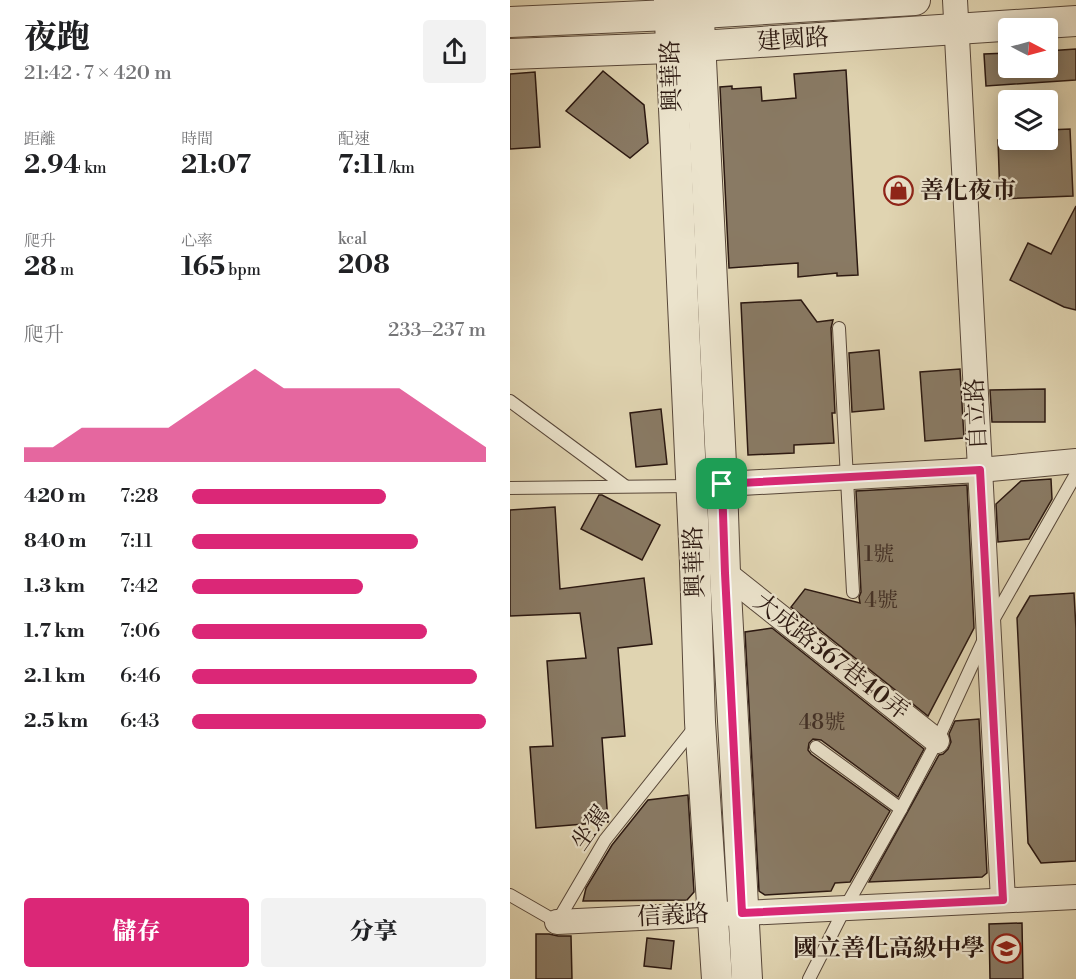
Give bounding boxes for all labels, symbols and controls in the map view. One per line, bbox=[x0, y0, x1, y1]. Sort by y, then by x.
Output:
text: 夜跑 bbox=[24, 18, 90, 59]
north arrow bbox=[998, 18, 1058, 78]
map controls bbox=[998, 18, 1058, 150]
button: share bbox=[423, 20, 486, 83]
street label: 建國路 bbox=[756, 23, 830, 57]
street label: 興華路 bbox=[656, 39, 688, 113]
text: 21:42 · 7 × 420 m bbox=[24, 61, 172, 86]
button: layers bbox=[998, 90, 1058, 150]
text: 距離 bbox=[24, 129, 56, 149]
text: 時間 bbox=[181, 129, 213, 149]
text: 配速 bbox=[338, 129, 370, 149]
text: 2.94 bbox=[24, 149, 81, 181]
text: 21:07 bbox=[181, 149, 251, 181]
text: 7:11 bbox=[338, 149, 386, 181]
text: km bbox=[81, 158, 107, 178]
text: /km bbox=[386, 158, 415, 178]
shop icon: 善化夜市 bbox=[883, 175, 915, 207]
place label: 善化夜市 bbox=[920, 176, 1016, 206]
text: kcal bbox=[338, 229, 367, 249]
text: 爬升 bbox=[24, 231, 56, 251]
text: 心率 bbox=[181, 231, 213, 251]
text: 208 bbox=[338, 249, 390, 281]
text: 28 bbox=[24, 251, 57, 283]
text: 165 bbox=[181, 251, 225, 283]
text: m bbox=[57, 260, 74, 280]
text: bpm bbox=[225, 260, 261, 280]
text: 233–237 m bbox=[388, 318, 486, 343]
text: 爬升 bbox=[24, 323, 64, 348]
street label: 自立路 bbox=[960, 377, 994, 451]
pin bbox=[696, 458, 747, 509]
icon: arrive bbox=[705, 467, 738, 500]
text: 420 m bbox=[24, 484, 86, 509]
text: 7:28 bbox=[120, 484, 159, 509]
street label: 興華路 bbox=[679, 525, 711, 599]
text: 840 m bbox=[24, 529, 86, 554]
text: 7:11 bbox=[120, 529, 153, 554]
house number: 1號 bbox=[864, 542, 894, 568]
text: 1.3 km bbox=[24, 574, 85, 599]
text: 7:42 bbox=[120, 574, 158, 599]
street label: 大成路367巷40弄 bbox=[747, 587, 915, 727]
house number: 4號 bbox=[864, 588, 898, 614]
text: 1.7 km bbox=[24, 619, 85, 644]
text: 7:06 bbox=[120, 619, 160, 644]
text: 2.1 km bbox=[24, 664, 86, 689]
text: 6:46 bbox=[120, 664, 161, 689]
text: 2.5 km bbox=[24, 709, 88, 734]
text: 6:43 bbox=[120, 709, 160, 734]
house number: 48號 bbox=[799, 710, 845, 736]
street label: 坐駕 bbox=[565, 800, 617, 856]
button: 儲存 bbox=[24, 898, 249, 967]
button: 分享 bbox=[261, 898, 486, 967]
street label: 信義路 bbox=[636, 899, 710, 933]
school or university icon: 國立善化高級中學 bbox=[990, 933, 1022, 965]
place label: 國立善化高級中學 bbox=[793, 934, 985, 964]

